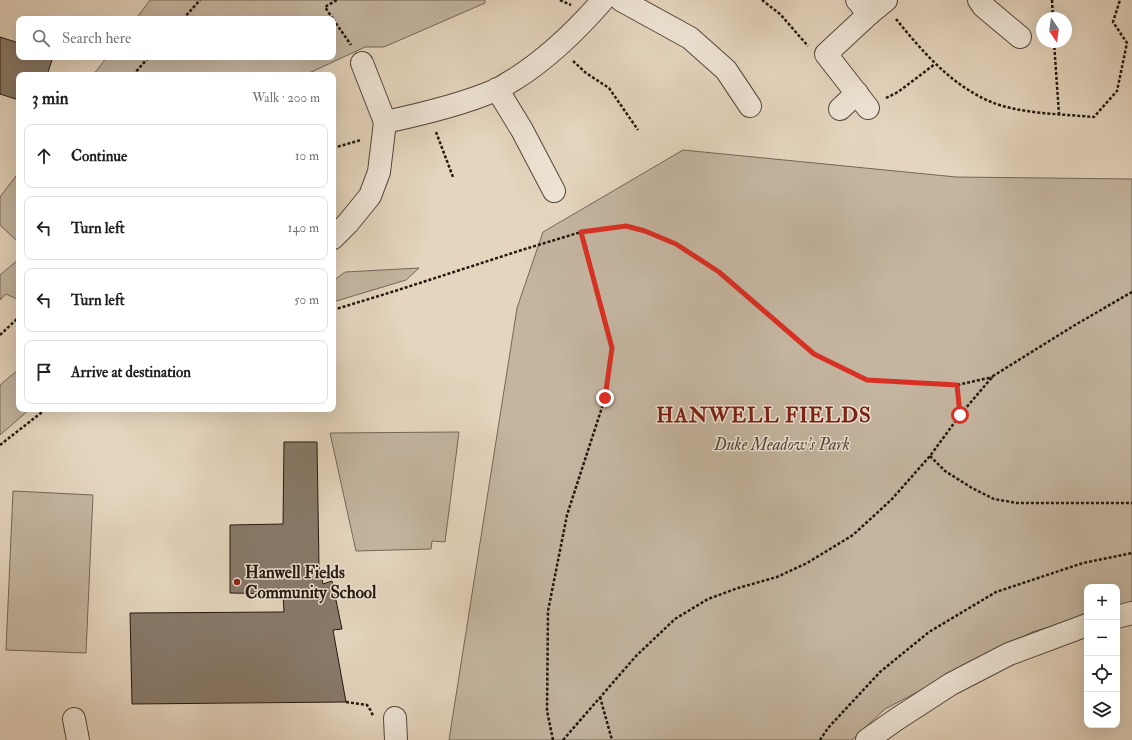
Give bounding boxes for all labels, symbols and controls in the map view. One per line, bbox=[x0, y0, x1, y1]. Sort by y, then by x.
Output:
north arrow bbox=[1036, 12, 1072, 48]
search box bbox=[16, 16, 336, 60]
icon: search bbox=[30, 27, 52, 49]
text: Search here bbox=[62, 29, 131, 48]
text: 3 min bbox=[32, 88, 69, 109]
text: Walk · 200 m bbox=[252, 90, 320, 106]
icon: ahead bbox=[33, 145, 55, 167]
text: Continue bbox=[71, 147, 127, 166]
text: 10 m bbox=[295, 148, 319, 164]
icon: left bbox=[33, 217, 55, 239]
text: Turn left bbox=[71, 219, 125, 238]
text: 140 m bbox=[288, 220, 319, 236]
icon: left bbox=[33, 289, 55, 311]
text: Turn left bbox=[71, 291, 125, 310]
text: 50 m bbox=[294, 292, 319, 308]
icon: arrive bbox=[33, 361, 55, 383]
text: Arrive at destination bbox=[71, 363, 191, 382]
route end bbox=[596, 389, 614, 407]
district label: HANWELL FIELDS bbox=[656, 402, 872, 429]
route start bbox=[951, 406, 969, 424]
park label: Duke Meadow's Park bbox=[713, 434, 850, 455]
place label: Hanwell Fields Community School bbox=[245, 562, 377, 604]
marker: Hanwell Fields Community School bbox=[232, 577, 242, 587]
map controls bbox=[1084, 584, 1120, 728]
button: + bbox=[1084, 584, 1120, 620]
button: − bbox=[1084, 620, 1120, 656]
button: locate bbox=[1084, 656, 1120, 692]
button: layers bbox=[1084, 692, 1120, 728]

